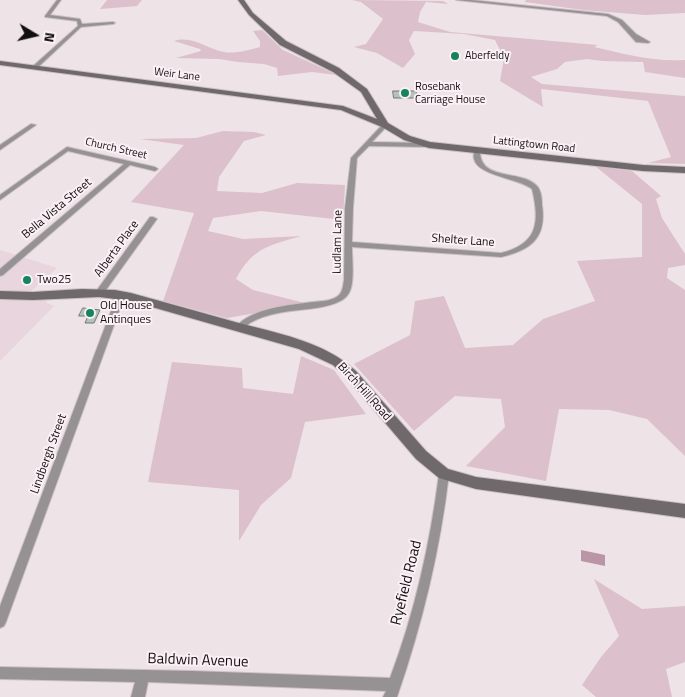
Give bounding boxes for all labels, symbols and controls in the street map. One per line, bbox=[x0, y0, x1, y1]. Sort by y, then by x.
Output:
north arrow bbox=[10, 10, 60, 60]
text: N bbox=[39, 31, 61, 44]
place label: Aberfeldy bbox=[465, 49, 509, 63]
marker: Aberfeldy bbox=[449, 50, 461, 62]
street label: Weir Lane bbox=[153, 66, 201, 84]
place label: Rosebank Carriage House bbox=[415, 80, 485, 106]
marker: Rosebank Carriage House bbox=[399, 87, 411, 99]
street label: Lattingtown Road bbox=[492, 134, 576, 156]
street label: Church Street bbox=[84, 135, 148, 163]
street label: Bella Vista Street bbox=[19, 176, 95, 242]
street label: Ludlam Lane bbox=[330, 210, 346, 274]
street label: Alberta Place bbox=[92, 218, 142, 280]
street label: Shelter Lane bbox=[431, 232, 495, 250]
place label: Two25 bbox=[37, 273, 71, 287]
marker: Two25 bbox=[21, 274, 33, 286]
place label: Old House Antinques bbox=[100, 299, 152, 327]
marker: Old House Antinques bbox=[84, 307, 96, 319]
street label: Birch Hill Road bbox=[334, 360, 394, 424]
street label: Lindbergh Street bbox=[28, 412, 70, 496]
street label: Ryefield Road bbox=[388, 539, 426, 627]
street label: Baldwin Avenue bbox=[147, 650, 249, 672]

